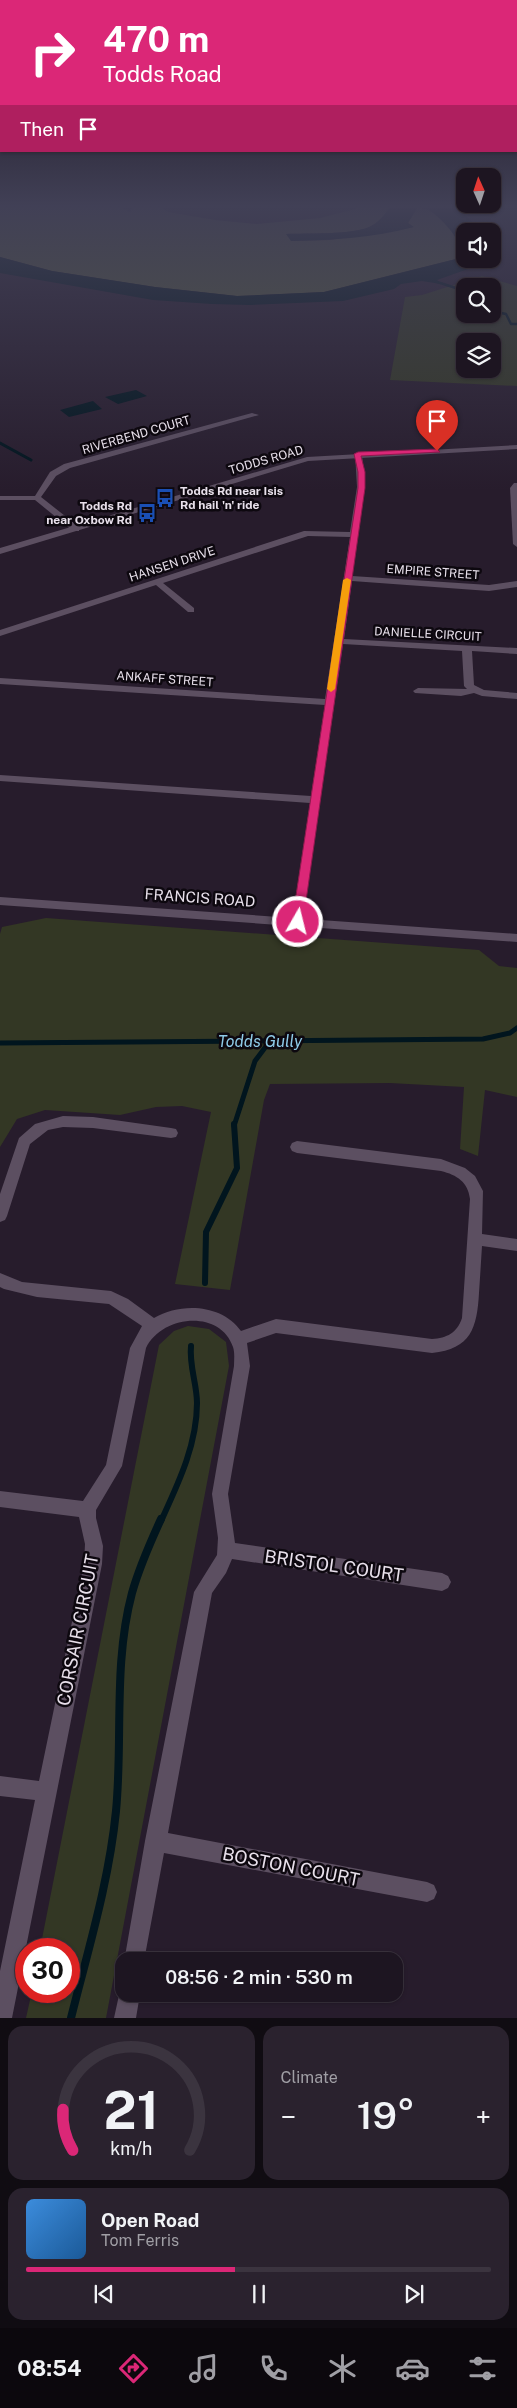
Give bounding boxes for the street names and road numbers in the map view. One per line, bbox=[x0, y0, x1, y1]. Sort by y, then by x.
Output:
street label: RIVERBEND COURT bbox=[80, 413, 192, 457]
street label: TODDS ROAD bbox=[227, 443, 305, 477]
street label: HANSEN DRIVE bbox=[127, 543, 217, 585]
street label: EMPIRE STREET bbox=[386, 562, 480, 582]
street label: DANIELLE CIRCUIT bbox=[374, 624, 482, 644]
street label: ANKAFF STREET bbox=[116, 669, 214, 689]
street label: FRANCIS ROAD bbox=[144, 885, 256, 910]
street label: BRISTOL COURT bbox=[263, 1545, 405, 1586]
street label: CORSAIR CIRCUIT bbox=[53, 1552, 103, 1707]
street label: BOSTON COURT bbox=[221, 1843, 362, 1890]

